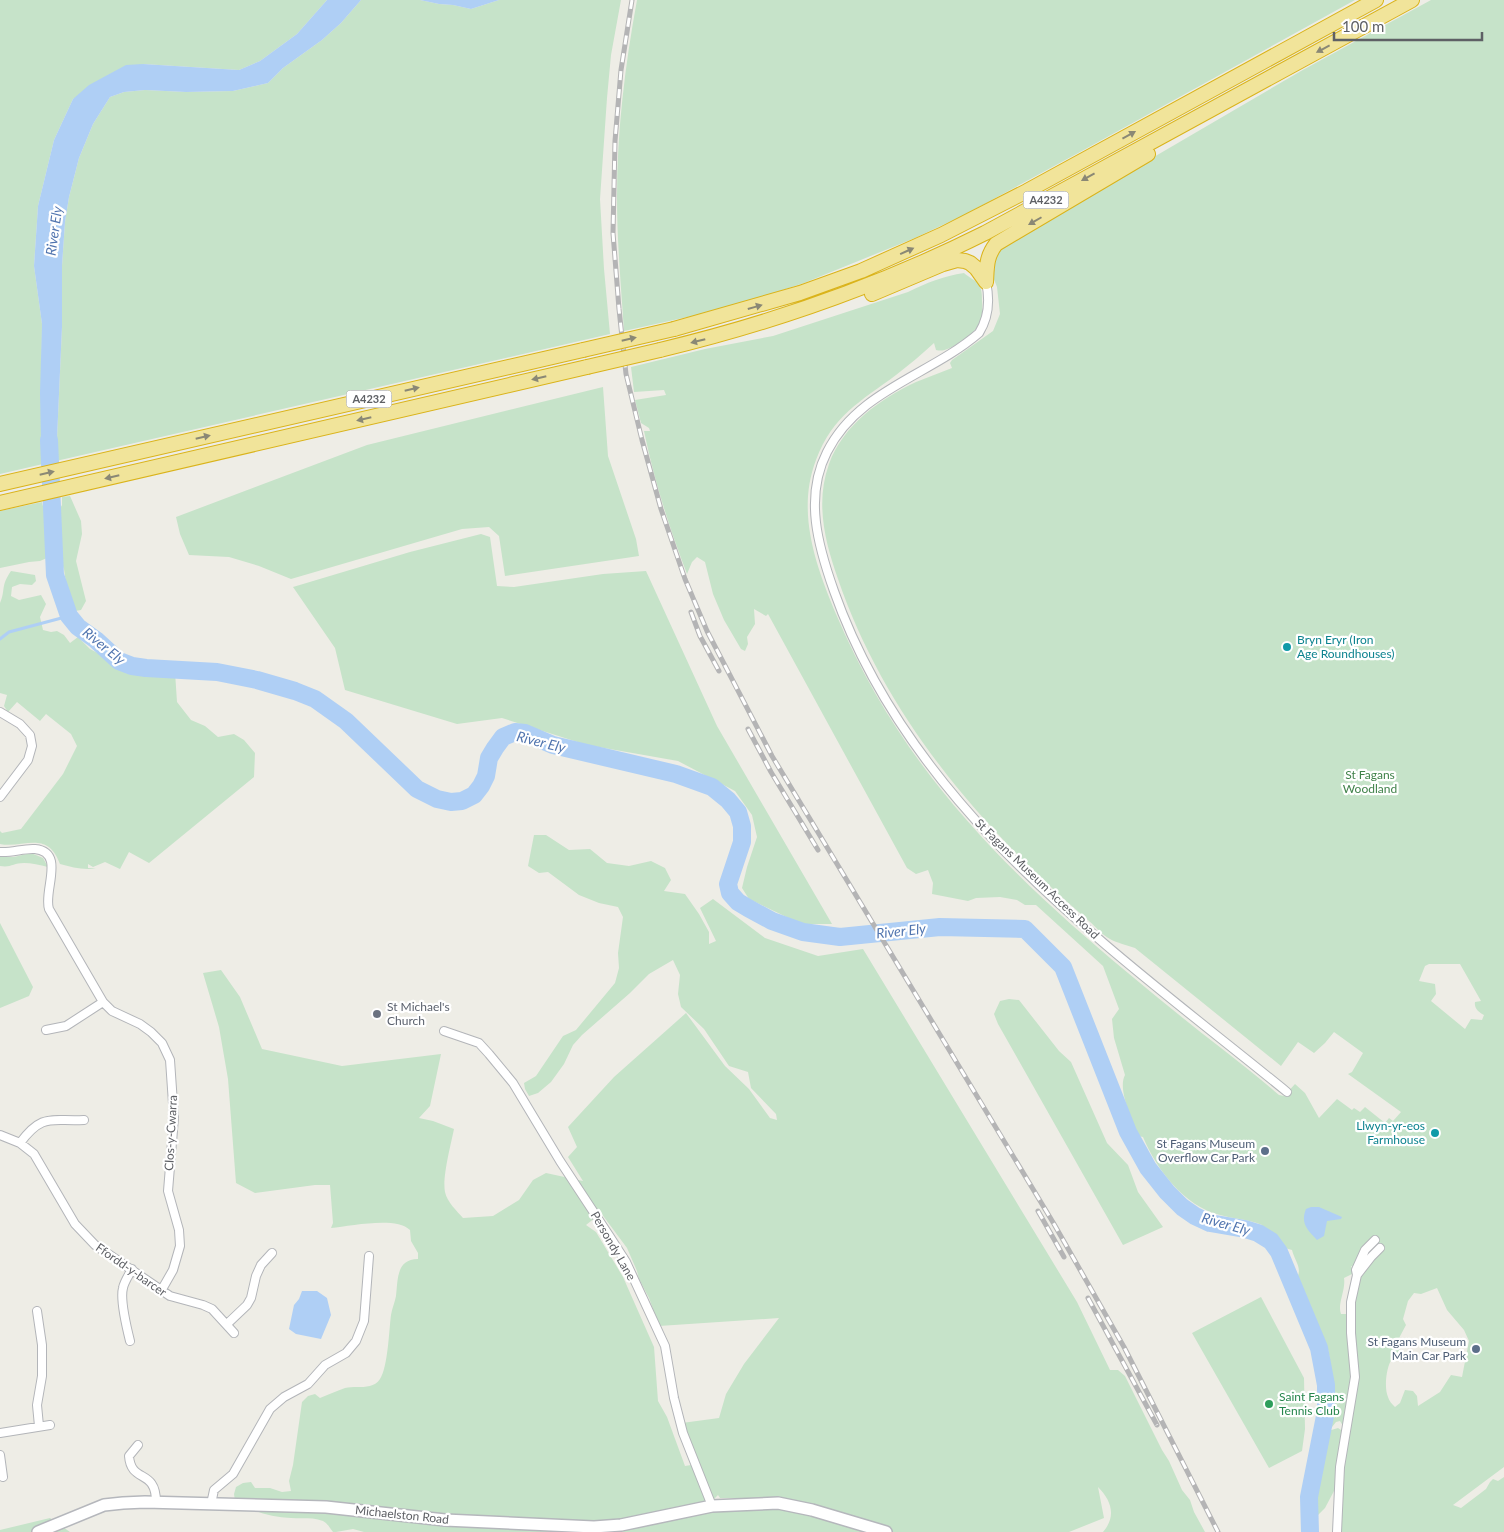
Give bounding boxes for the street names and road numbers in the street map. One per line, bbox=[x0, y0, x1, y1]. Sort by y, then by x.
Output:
road number: A4232 bbox=[1024, 192, 1068, 208]
road number: A4232 bbox=[346, 390, 392, 408]
street label: St Fagans Museum Access Road bbox=[972, 815, 1103, 942]
street label: Clos-y-Cwarra bbox=[161, 1095, 180, 1171]
street label: Persondy Lane bbox=[588, 1209, 639, 1283]
street label: Ffordd-y-barcer bbox=[93, 1240, 170, 1300]
street label: Michaelston Road bbox=[354, 1502, 450, 1527]

